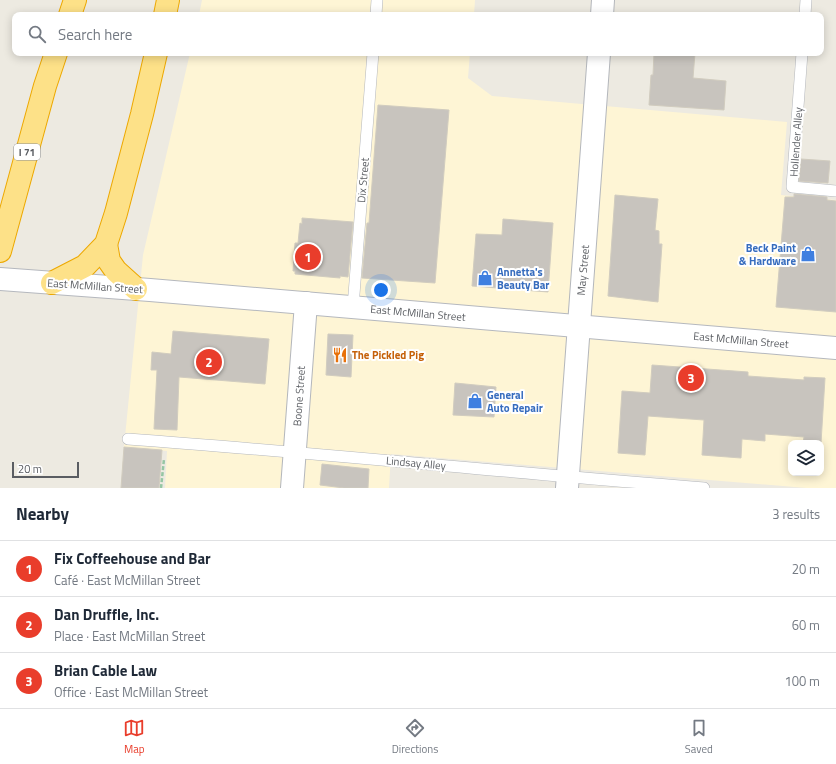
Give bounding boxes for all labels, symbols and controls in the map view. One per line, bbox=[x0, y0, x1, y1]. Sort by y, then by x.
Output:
search box bbox=[12, 12, 824, 56]
icon: search bbox=[26, 23, 48, 45]
text: Search here bbox=[58, 23, 132, 46]
street label: Hollender Alley bbox=[786, 106, 806, 177]
road number: I 71 bbox=[14, 144, 40, 160]
street label: Dix Street bbox=[353, 157, 373, 203]
place label: Beck Paint & Hardware bbox=[739, 240, 796, 269]
pin: 1 bbox=[295, 242, 321, 272]
street label: May Street bbox=[573, 244, 593, 296]
shop icon: Beck Paint & Hardware bbox=[799, 245, 817, 263]
place label: Annetta's Beauty Bar bbox=[497, 264, 549, 293]
shop icon: Annetta's Beauty Bar bbox=[476, 269, 494, 287]
street label: East McMillan Street bbox=[47, 275, 144, 297]
your location bbox=[371, 280, 391, 300]
street label: East McMillan Street bbox=[370, 301, 467, 325]
street label: East McMillan Street bbox=[693, 328, 790, 352]
restaurant icon: The Pickled Pig bbox=[331, 346, 349, 364]
pin: 2 bbox=[196, 347, 222, 377]
place label: The Pickled Pig bbox=[352, 347, 424, 363]
pin: 3 bbox=[678, 363, 704, 393]
street label: Boone Street bbox=[289, 365, 309, 427]
place label: General Auto Repair bbox=[487, 387, 543, 416]
shop icon: General Auto Repair bbox=[466, 392, 484, 410]
map controls bbox=[788, 440, 824, 476]
button: layers bbox=[788, 440, 824, 476]
street label: Lindsay Alley bbox=[385, 452, 447, 474]
scale bar bbox=[12, 460, 79, 479]
text: 20 m bbox=[18, 461, 42, 477]
text: Nearby bbox=[16, 501, 69, 527]
text: 3 results bbox=[772, 504, 820, 524]
text: Fix Coffeehouse and Bar bbox=[54, 547, 211, 570]
text: 1 bbox=[25, 559, 33, 579]
text: 20 m bbox=[792, 559, 820, 579]
text: Café · East McMillan Street bbox=[54, 570, 200, 590]
text: Dan Druffle, Inc. bbox=[54, 603, 159, 626]
text: 2 bbox=[25, 615, 33, 635]
text: 60 m bbox=[792, 615, 820, 635]
text: Place · East McMillan Street bbox=[54, 626, 205, 646]
text: Brian Cable Law bbox=[54, 659, 157, 682]
text: 3 bbox=[25, 671, 33, 691]
text: 100 m bbox=[784, 671, 820, 691]
text: Office · East McMillan Street bbox=[54, 682, 208, 702]
tab: Map bbox=[123, 717, 145, 757]
tab: Directions bbox=[392, 717, 438, 757]
tab: Saved bbox=[685, 717, 713, 757]

